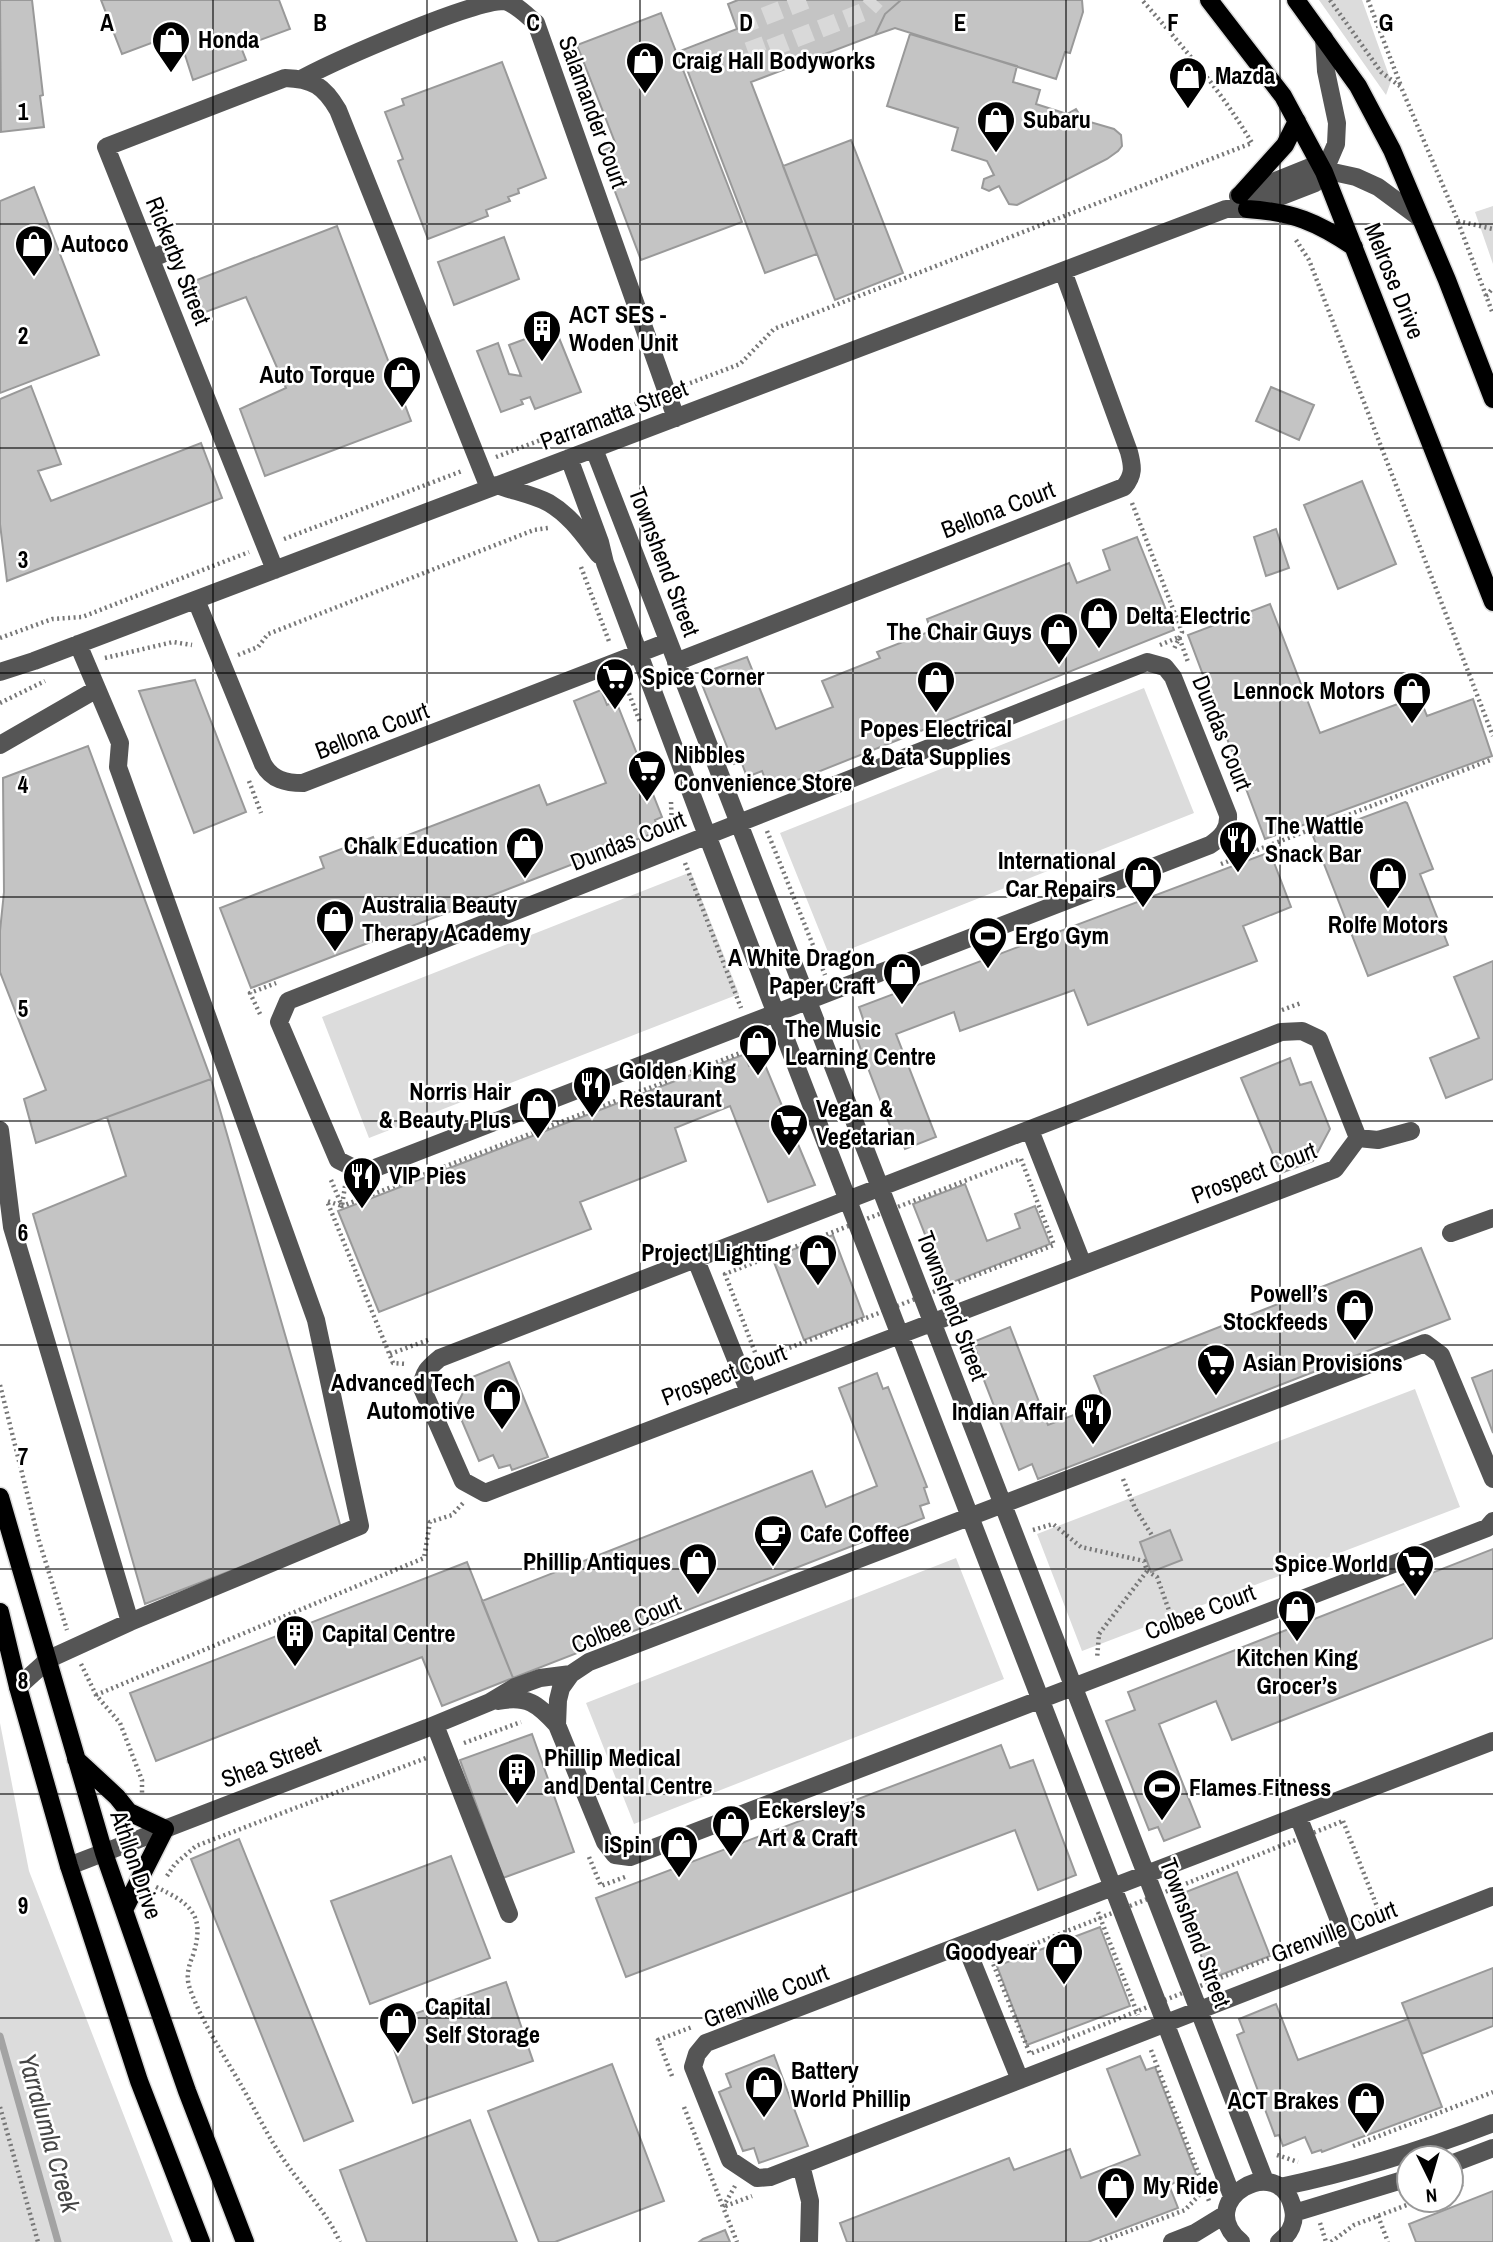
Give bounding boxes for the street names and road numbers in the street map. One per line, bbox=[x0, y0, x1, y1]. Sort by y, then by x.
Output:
street label: Salamander Court bbox=[552, 31, 636, 193]
street label: Rickerby Street bbox=[139, 192, 219, 330]
street label: Melrose Drive bbox=[1357, 218, 1433, 343]
street label: Parramatta Street bbox=[535, 371, 692, 457]
street label: Bellona Court bbox=[936, 473, 1060, 545]
street label: Townshend Street bbox=[622, 482, 708, 641]
street label: Dundas Court bbox=[1185, 670, 1261, 795]
street label: Bellona Court bbox=[310, 694, 434, 766]
street label: Dundas Court bbox=[565, 802, 690, 878]
street label: Prospect Court bbox=[1187, 1133, 1321, 1211]
street label: Townshend Street bbox=[910, 1226, 996, 1385]
street label: Prospect Court bbox=[657, 1335, 791, 1413]
street label: Colbee Court bbox=[1140, 1575, 1260, 1647]
street label: Colbee Court bbox=[566, 1585, 686, 1660]
street label: Shea Street bbox=[216, 1727, 325, 1795]
street label: Athllon Drive bbox=[103, 1805, 170, 1923]
street label: Townshend Street bbox=[1153, 1853, 1239, 2012]
street label: Grenville Court bbox=[1266, 1892, 1402, 1970]
street label: Grenville Court bbox=[698, 1955, 833, 2035]

